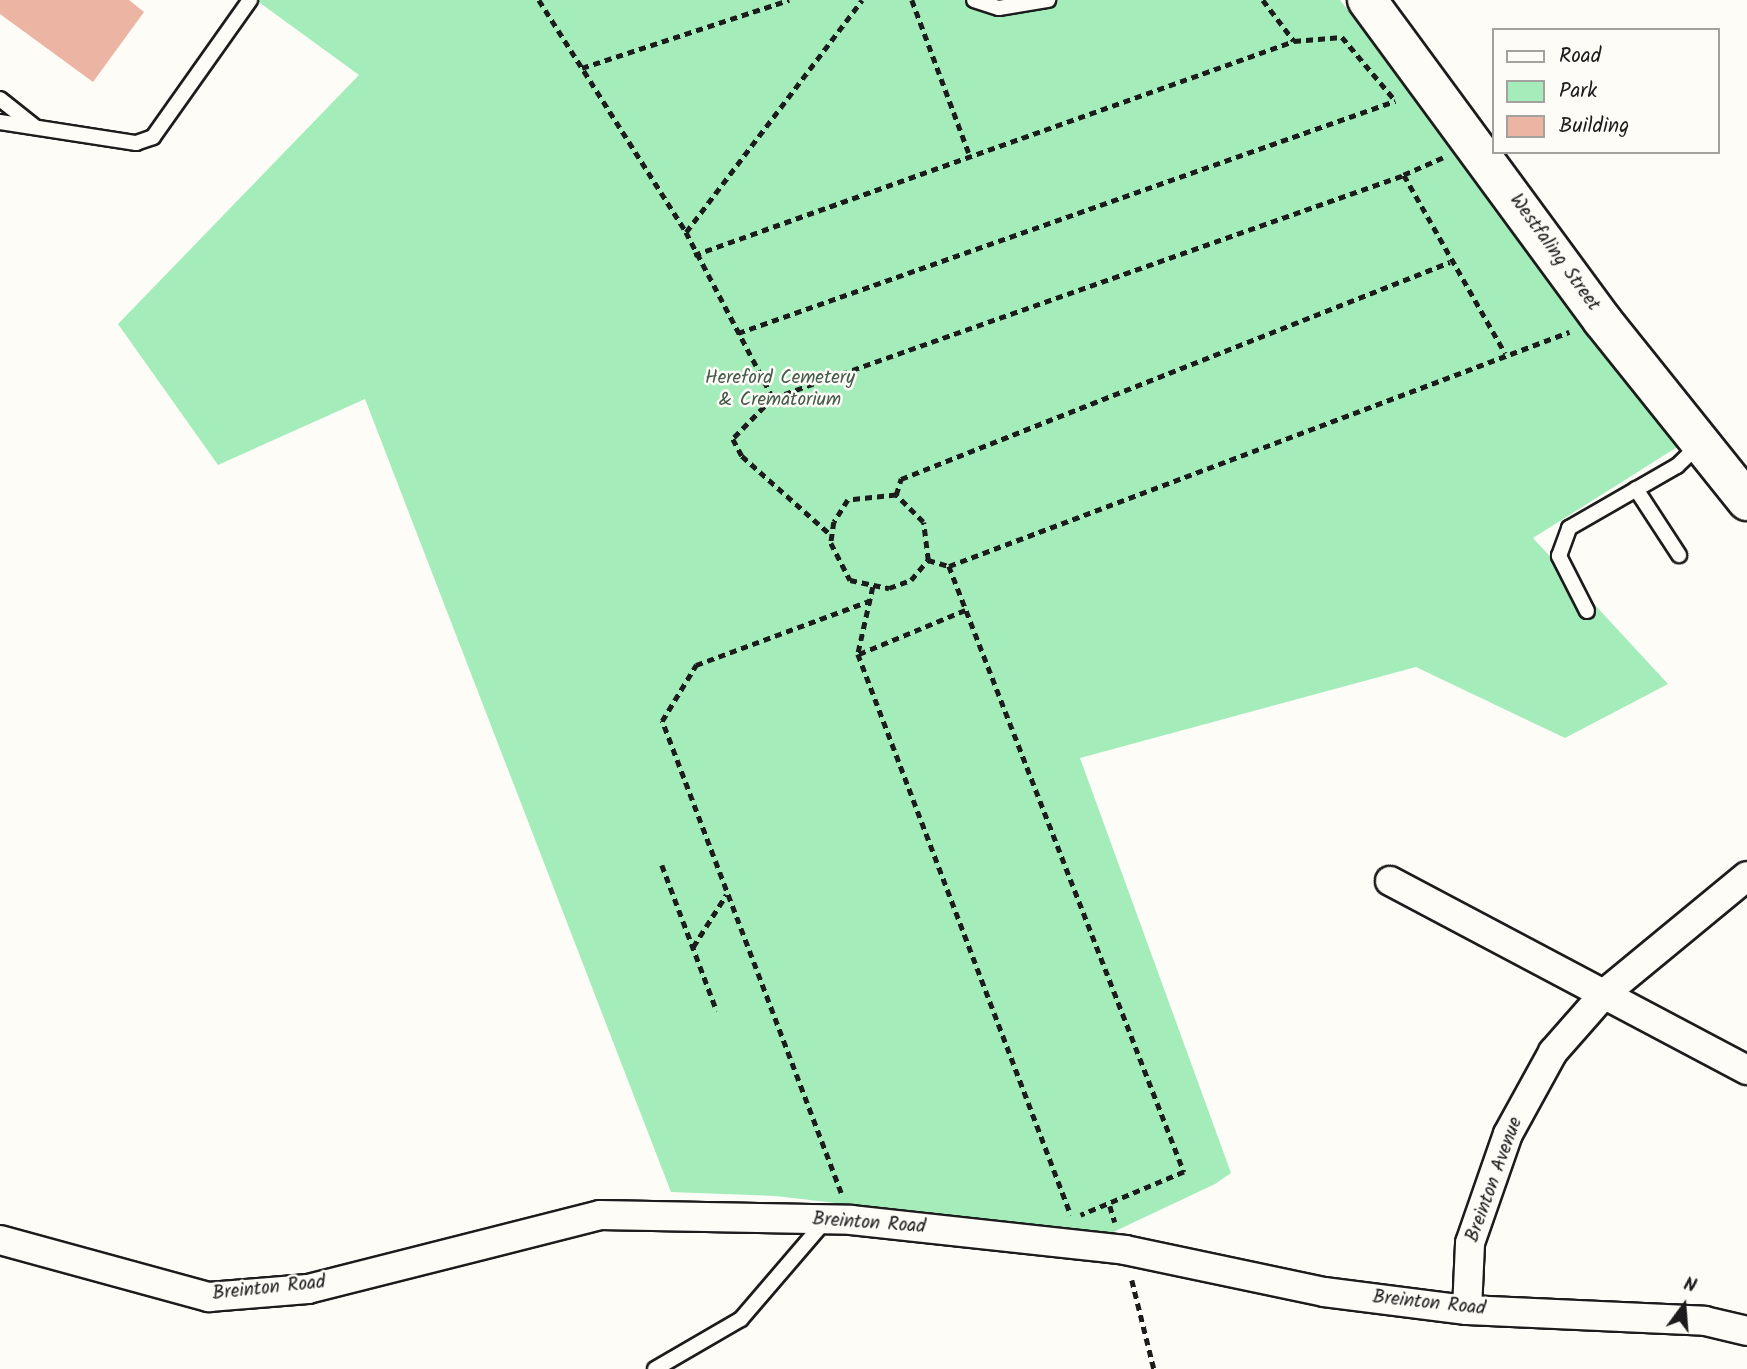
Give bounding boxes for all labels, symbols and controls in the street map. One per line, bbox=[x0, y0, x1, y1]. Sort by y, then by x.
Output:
legend bbox=[1492, 28, 1719, 154]
text: Road bbox=[1559, 40, 1601, 73]
text: Park bbox=[1559, 75, 1597, 108]
text: Building bbox=[1559, 110, 1629, 143]
street label: Westfaling Street bbox=[1504, 190, 1604, 316]
park label: Hereford Cemetery & Crematorium bbox=[705, 368, 855, 412]
street label: Breinton Avenue bbox=[1462, 1114, 1528, 1246]
street label: Breinton Road bbox=[812, 1209, 926, 1239]
text: N bbox=[1680, 1270, 1700, 1302]
north arrow bbox=[1649, 1271, 1719, 1341]
street label: Breinton Road bbox=[211, 1272, 327, 1306]
street label: Breinton Road bbox=[1371, 1287, 1487, 1321]

